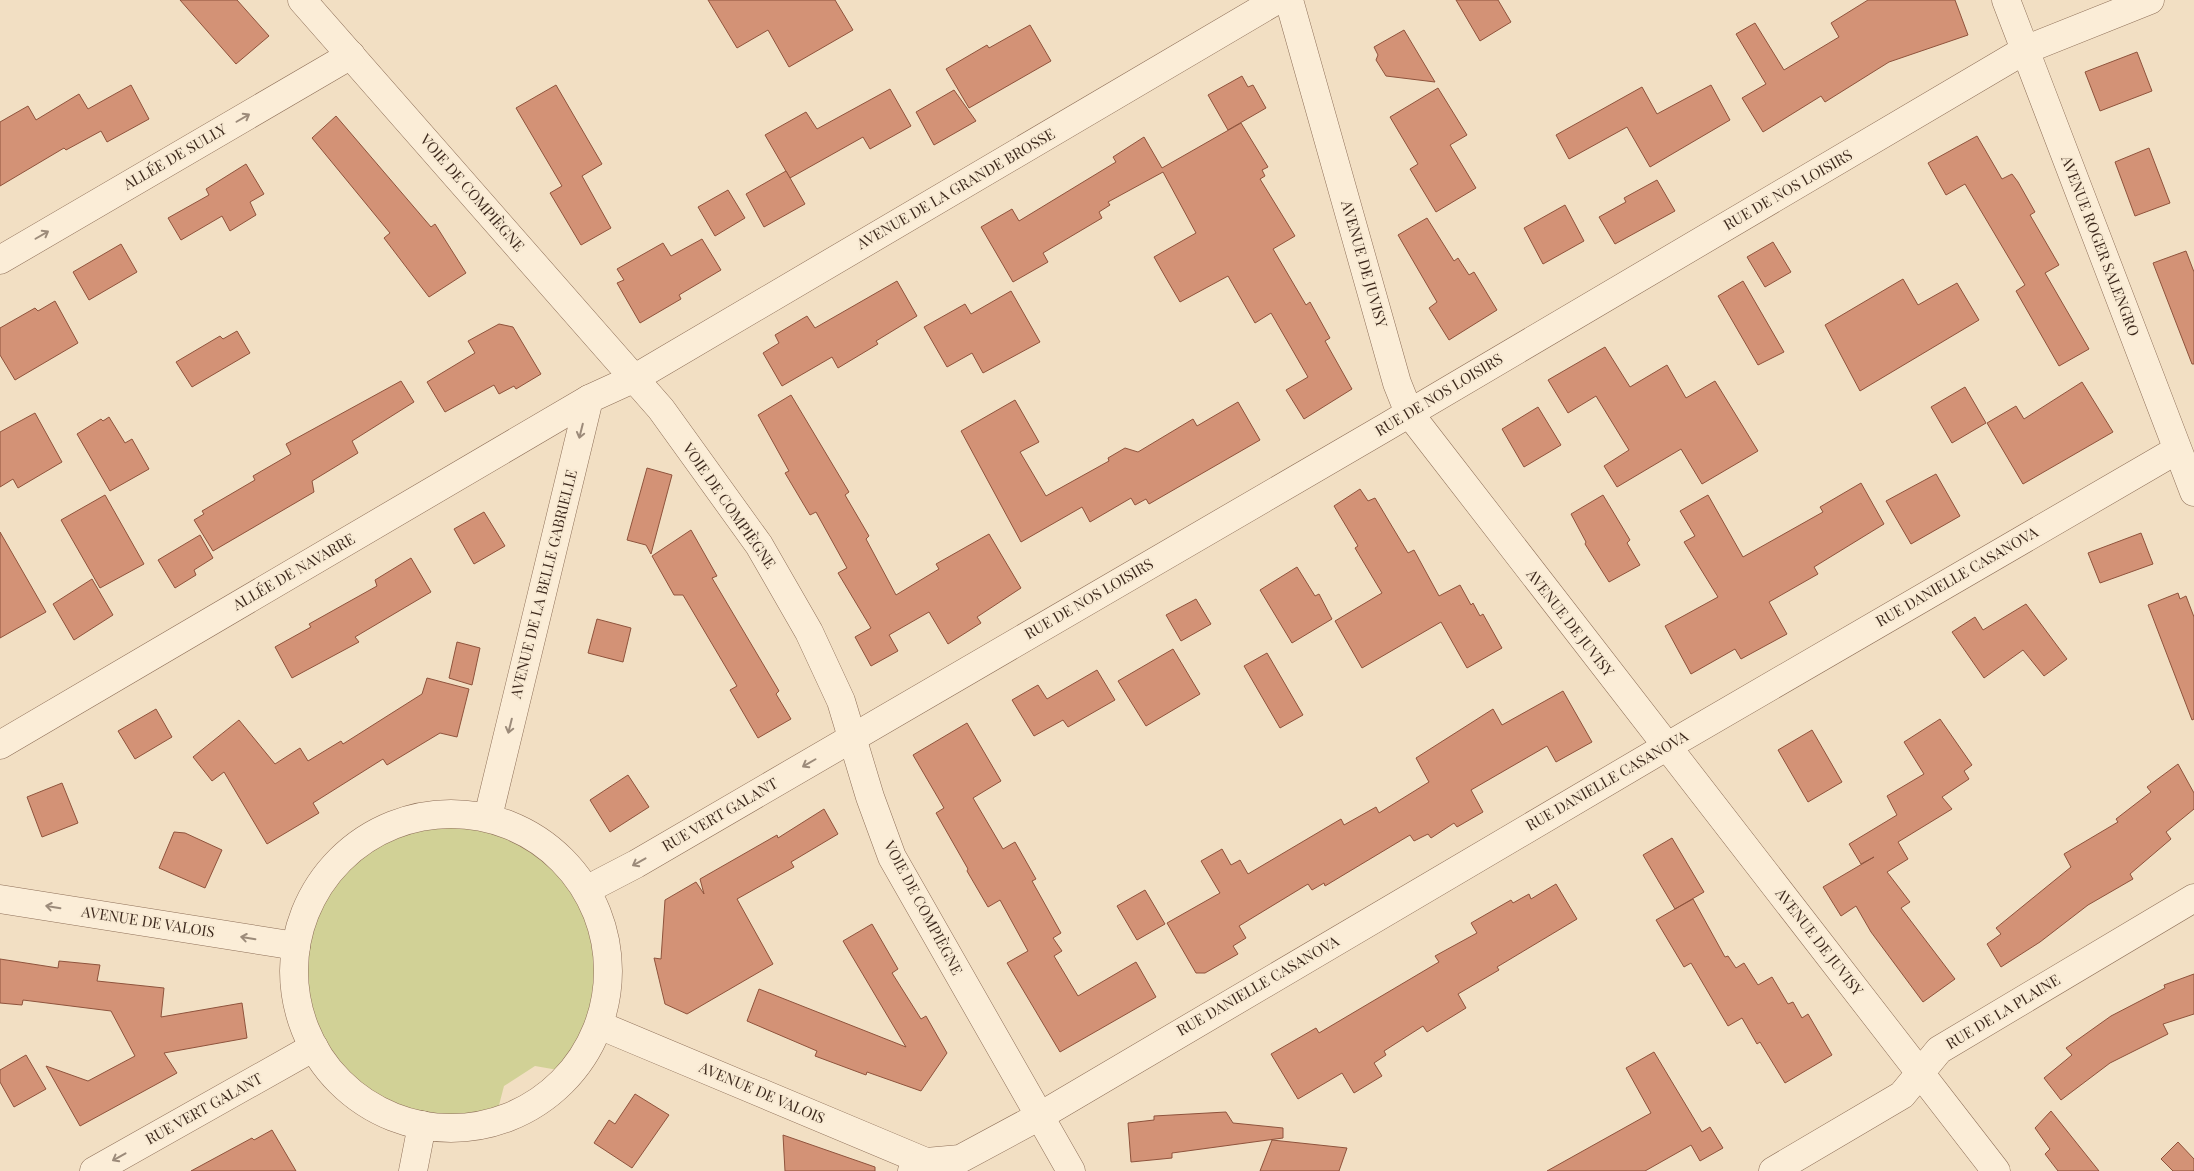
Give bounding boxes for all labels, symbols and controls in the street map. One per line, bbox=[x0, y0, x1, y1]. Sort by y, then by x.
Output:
one-way arrow bbox=[235, 113, 250, 123]
street label: ALLÉE DE SULLY bbox=[118, 118, 230, 194]
street label: AVENUE DE LA GRANDE BROSSE bbox=[852, 123, 1058, 254]
street label: VOIE DE COMPIÈGNE bbox=[416, 129, 529, 255]
street label: RUE DE NOS LOISIRS bbox=[1719, 144, 1856, 234]
street label: AVENUE ROGER SALENGRO bbox=[2057, 152, 2145, 339]
street label: AVENUE DE JUVISY bbox=[1337, 197, 1393, 330]
one-way arrow bbox=[35, 230, 49, 240]
street label: RUE DE NOS LOISIRS bbox=[1371, 348, 1506, 440]
one-way arrow bbox=[576, 423, 585, 439]
street label: VOIE DE COMPIÈGNE bbox=[678, 438, 781, 572]
street label: AVENUE DE LA BELLE GABRIELLE bbox=[505, 467, 581, 701]
street label: RUE DANIELLE CASANOVA bbox=[1872, 521, 2042, 631]
street label: ALLÉE DE NAVARRE bbox=[228, 528, 358, 615]
street label: RUE DE NOS LOISIRS bbox=[1020, 553, 1157, 643]
street label: AVENUE DE JUVISY bbox=[1522, 564, 1619, 680]
one-way arrow bbox=[505, 717, 514, 733]
street label: RUE DANIELLE CASANOVA bbox=[1522, 725, 1692, 835]
one-way arrow bbox=[803, 759, 817, 769]
street label: RUE VERT GALANT bbox=[658, 773, 781, 855]
street label: VOIE DE COMPIÈGNE bbox=[880, 836, 968, 978]
one-way arrow bbox=[632, 858, 646, 868]
street label: AVENUE DE JUVISY bbox=[1771, 883, 1868, 999]
street label: AVENUE DE VALOIS bbox=[79, 900, 216, 941]
one-way arrow bbox=[45, 902, 61, 912]
street label: RUE DANIELLE CASANOVA bbox=[1173, 930, 1343, 1040]
one-way arrow bbox=[240, 933, 256, 943]
street label: RUE DE LA PLAINE bbox=[1942, 969, 2063, 1053]
street label: AVENUE DE VALOIS bbox=[696, 1056, 828, 1128]
street label: RUE VERT GALANT bbox=[142, 1068, 266, 1149]
one-way arrow bbox=[112, 1153, 127, 1162]

